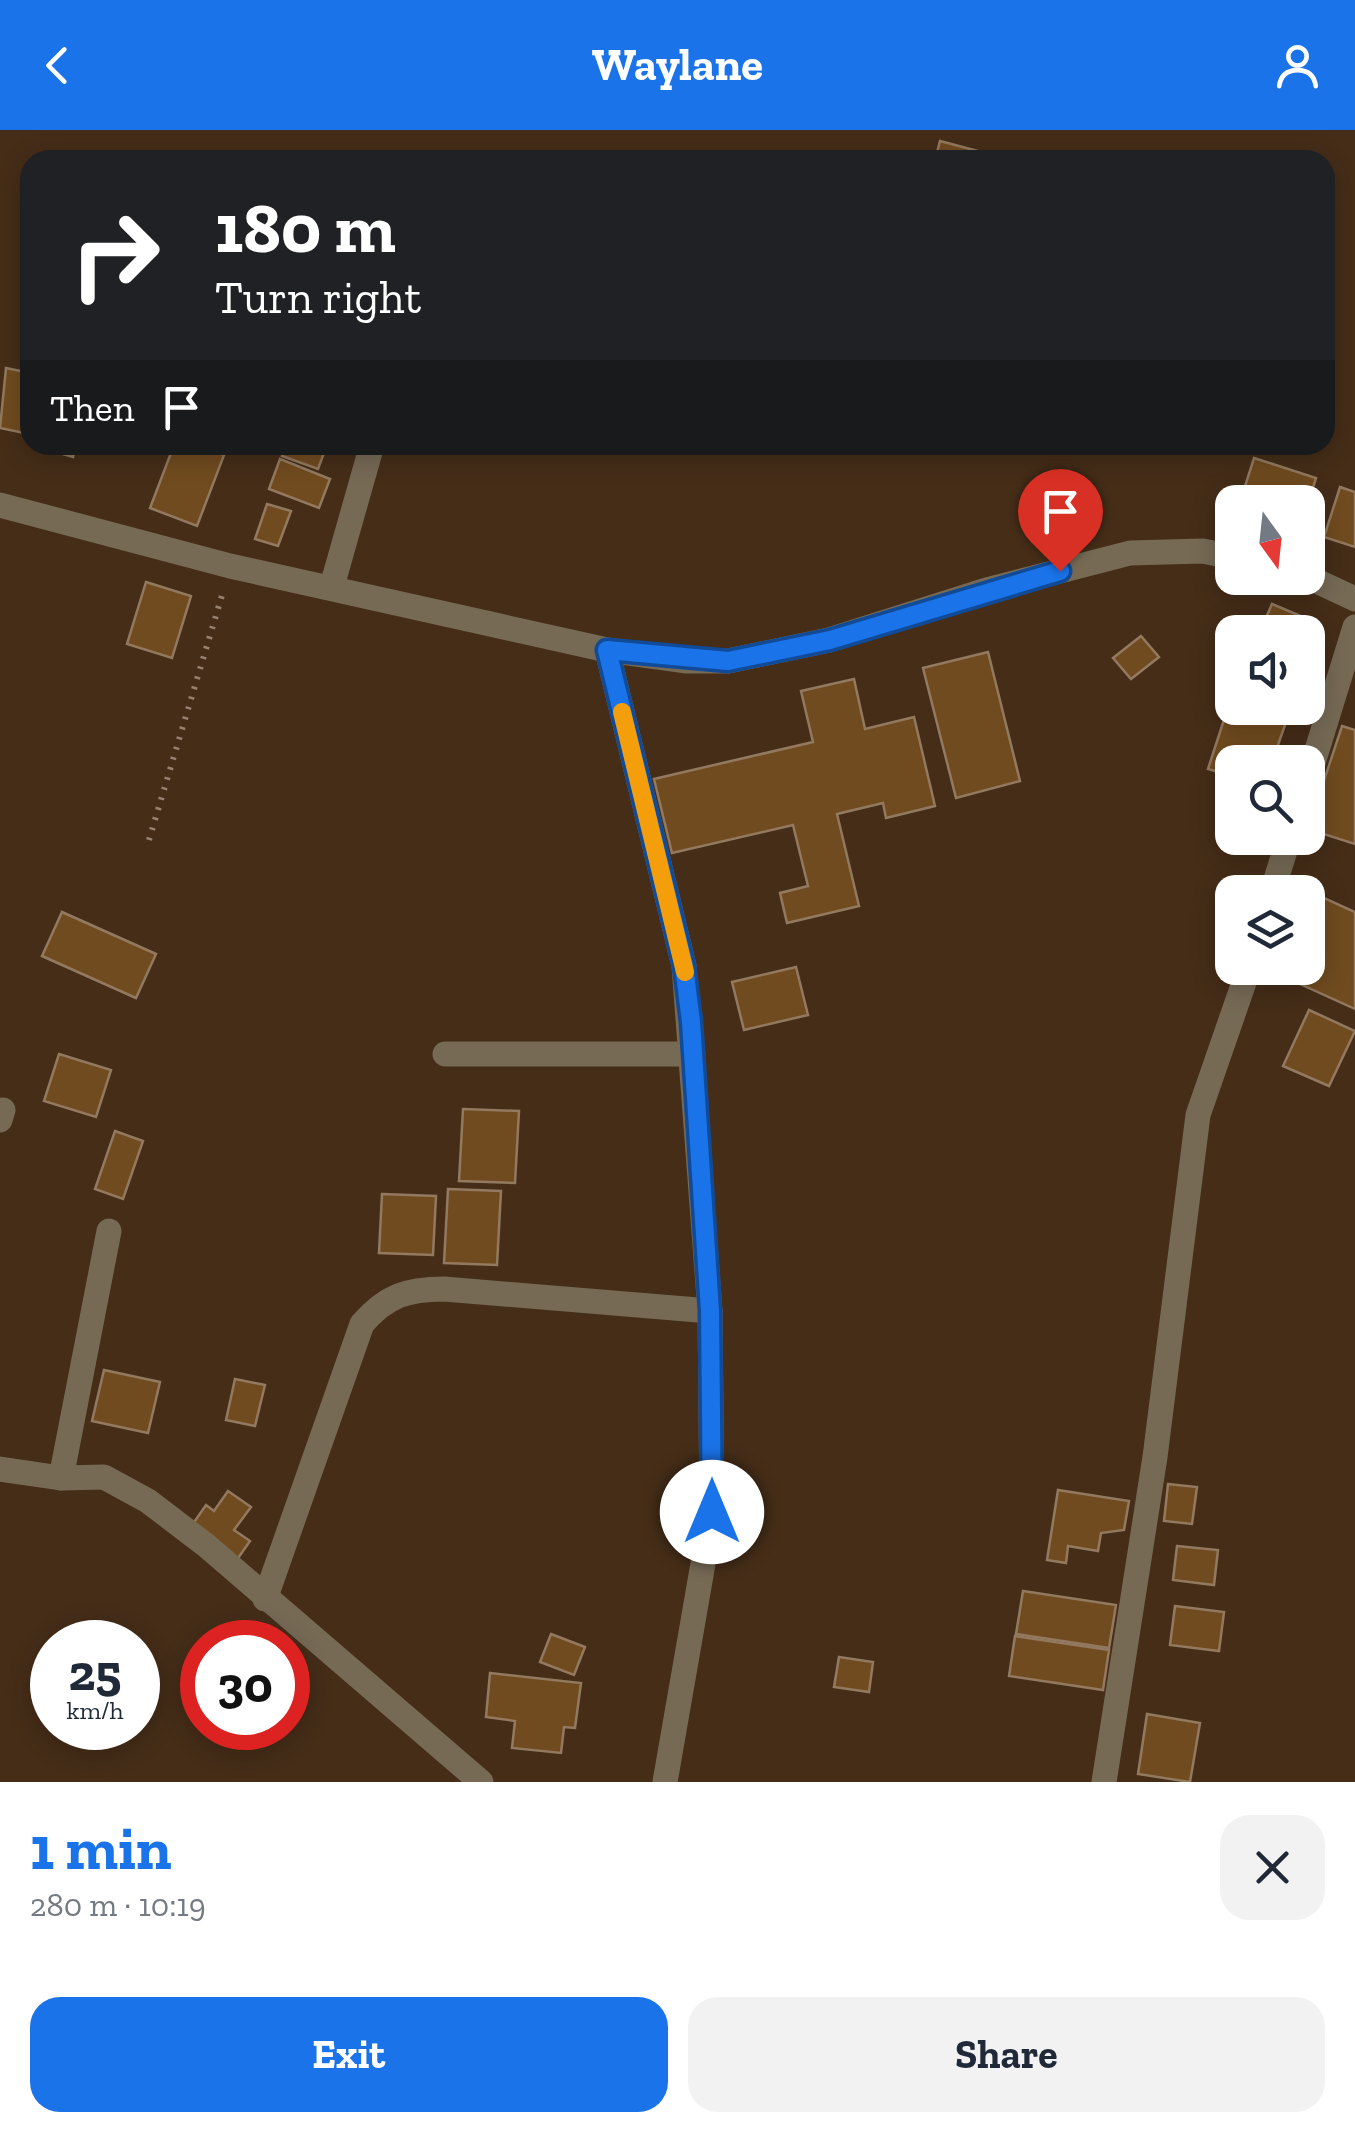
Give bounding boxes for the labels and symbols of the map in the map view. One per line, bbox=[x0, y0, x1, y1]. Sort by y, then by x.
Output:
pin bbox=[1018, 469, 1103, 572]
north arrow bbox=[1215, 485, 1325, 595]
position arrow bbox=[660, 1460, 764, 1564]
speed limit sign: 30 bbox=[180, 1620, 310, 1750]

